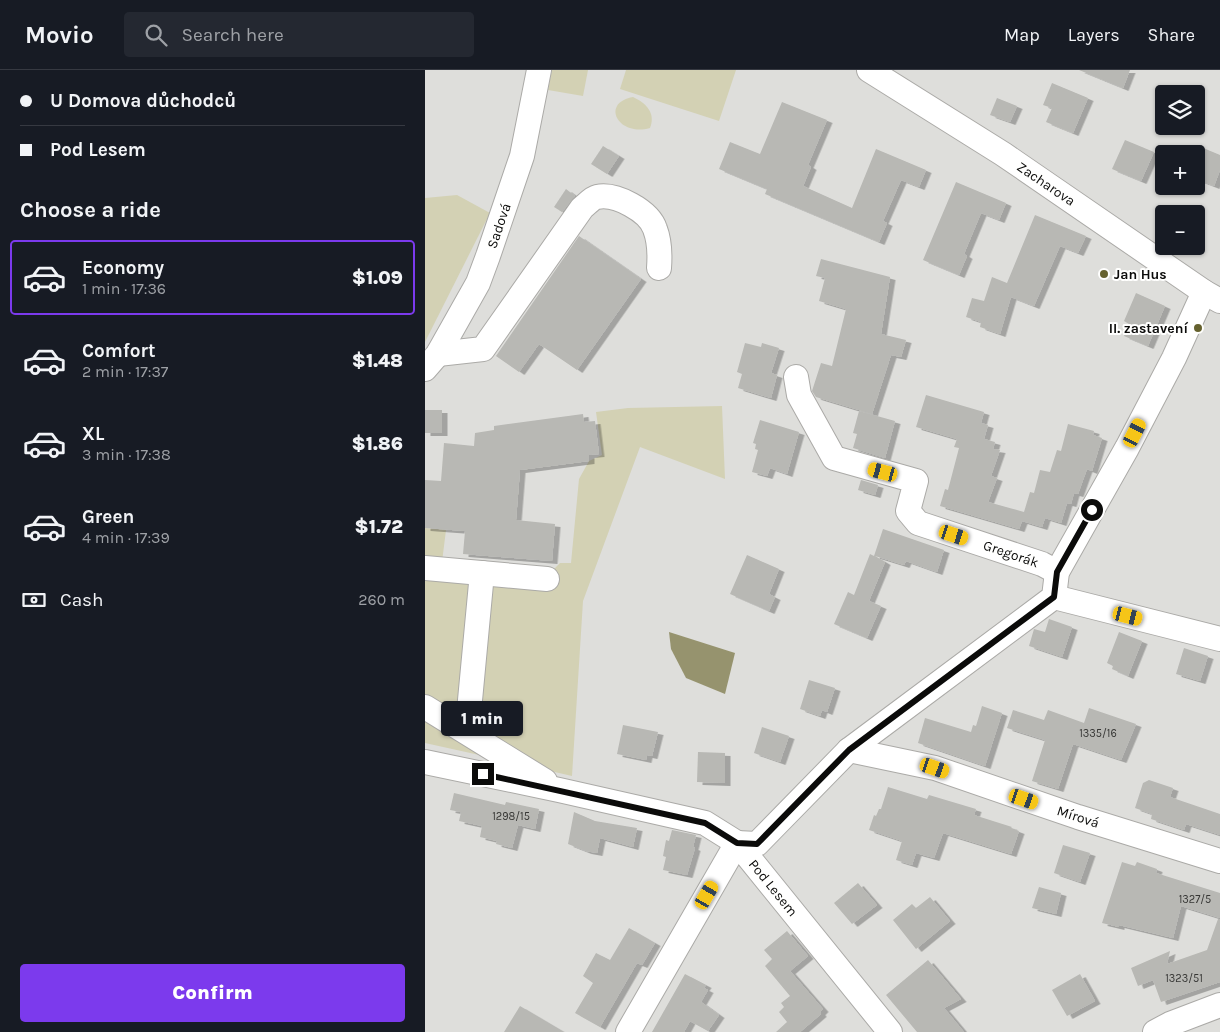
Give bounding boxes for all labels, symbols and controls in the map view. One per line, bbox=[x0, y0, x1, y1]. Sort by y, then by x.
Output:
search box bbox=[124, 12, 474, 57]
text: Movio bbox=[25, 21, 94, 49]
icon: search bbox=[142, 21, 170, 49]
text: Search here bbox=[182, 24, 284, 46]
text: Map bbox=[1004, 24, 1040, 46]
text: Layers bbox=[1068, 24, 1120, 46]
text: Share bbox=[1148, 24, 1195, 46]
map controls bbox=[1155, 85, 1205, 255]
button: layers bbox=[1155, 85, 1205, 135]
text: U Domova důchodců bbox=[50, 90, 236, 112]
text: Pod Lesem bbox=[50, 139, 146, 161]
button: + bbox=[1155, 145, 1205, 195]
street label: Zacharova bbox=[1014, 158, 1078, 210]
text: Choose a ride bbox=[20, 197, 161, 223]
street label: Sadová bbox=[483, 201, 515, 251]
button: − bbox=[1155, 205, 1205, 255]
icon: car bbox=[22, 255, 67, 300]
text: Economy bbox=[82, 257, 164, 279]
place label: Jan Hus bbox=[1114, 266, 1167, 283]
text: $1.09 bbox=[352, 267, 403, 289]
marker: Jan Hus bbox=[1098, 268, 1110, 280]
text: 1 min · 17:36 bbox=[82, 279, 166, 298]
place label: II. zastavení bbox=[1109, 320, 1188, 337]
marker: II. zastavení bbox=[1192, 322, 1204, 334]
icon: car bbox=[22, 338, 67, 383]
text: Comfort bbox=[82, 340, 156, 362]
text: $1.48 bbox=[352, 350, 403, 372]
text: 2 min · 17:37 bbox=[82, 362, 168, 381]
car bbox=[1121, 416, 1148, 450]
icon: car bbox=[22, 421, 67, 466]
text: XL bbox=[82, 423, 104, 445]
text: $1.86 bbox=[351, 433, 403, 455]
text: 3 min · 17:38 bbox=[82, 445, 171, 464]
car bbox=[866, 461, 899, 483]
route start bbox=[1081, 499, 1103, 521]
icon: car bbox=[22, 504, 67, 549]
text: Green bbox=[82, 506, 134, 528]
text: $1.72 bbox=[355, 516, 403, 538]
car bbox=[937, 523, 970, 547]
text: 4 min · 17:39 bbox=[82, 528, 170, 547]
street label: Gregorák bbox=[981, 537, 1041, 571]
icon: cash bbox=[20, 586, 48, 614]
text: Cash bbox=[60, 589, 104, 611]
text: 260 m bbox=[358, 590, 405, 609]
car bbox=[1111, 605, 1144, 627]
callout: 1 min bbox=[442, 702, 524, 736]
text: 1 min bbox=[461, 709, 503, 728]
house number: 1335/16 bbox=[1079, 727, 1117, 740]
car bbox=[918, 756, 951, 780]
route end bbox=[472, 763, 494, 785]
car bbox=[1007, 787, 1040, 811]
street label: Mírová bbox=[1055, 802, 1101, 832]
house number: 1298/15 bbox=[492, 810, 530, 823]
street label: Pod Lesem bbox=[745, 856, 801, 920]
car bbox=[693, 878, 720, 912]
house number: 1327/5 bbox=[1179, 893, 1211, 906]
button: Confirm bbox=[20, 964, 405, 1022]
house number: 1323/51 bbox=[1165, 972, 1203, 985]

